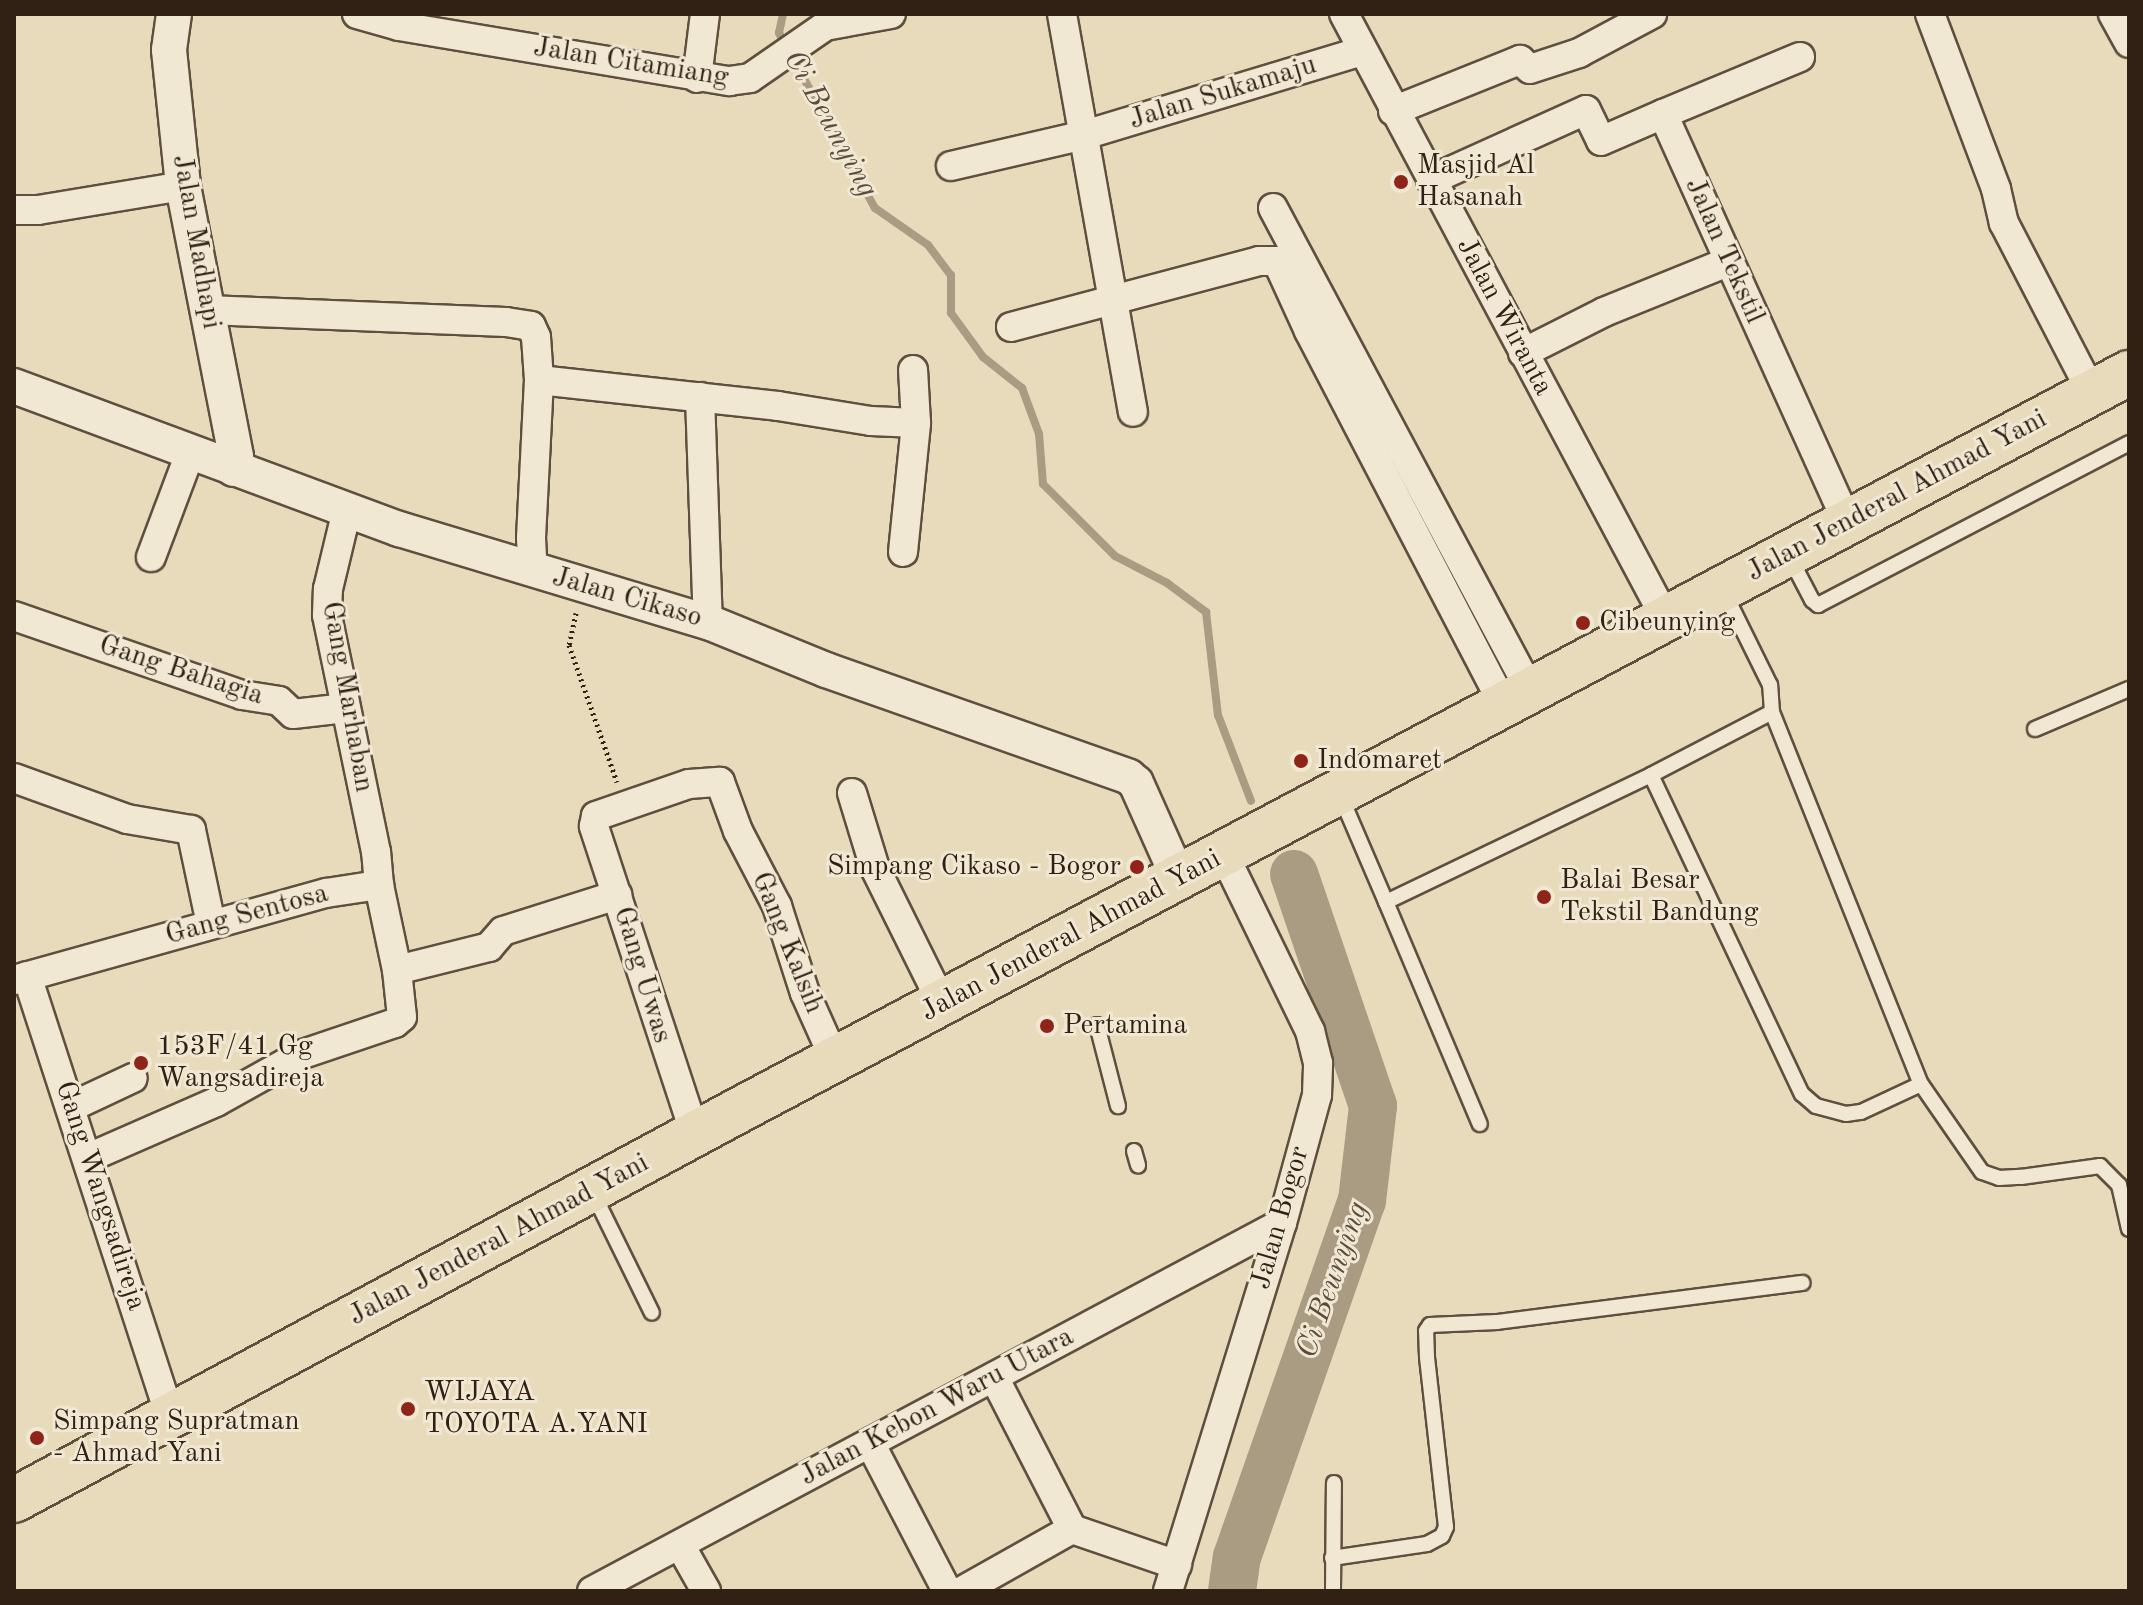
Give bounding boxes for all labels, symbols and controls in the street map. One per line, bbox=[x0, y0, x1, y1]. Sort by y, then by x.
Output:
street label: Jalan Citamiang bbox=[531, 31, 731, 95]
water label: Ci Beunying bbox=[775, 44, 885, 204]
street label: Jalan Sukamaju bbox=[1125, 49, 1321, 137]
place label: Masjid Al Hasanah bbox=[1417, 149, 1534, 215]
street label: Jalan Madhapi bbox=[164, 152, 228, 332]
marker: Masjid Al Hasanah bbox=[1392, 173, 1410, 191]
street label: Jalan Tekstil bbox=[1677, 173, 1771, 329]
street label: Jalan Wiranta bbox=[1448, 232, 1560, 402]
street label: Jalan Jenderal Ahmad Yani bbox=[1741, 403, 2053, 589]
street label: Jalan Cikaso bbox=[548, 561, 706, 635]
street label: Gang Marhaban bbox=[314, 599, 380, 795]
place label: Cibeunying bbox=[1599, 606, 1735, 640]
marker: Cibeunying bbox=[1574, 614, 1592, 632]
street label: Gang Bahagia bbox=[95, 629, 267, 713]
place label: Indomaret bbox=[1317, 744, 1442, 778]
marker: Indomaret bbox=[1292, 752, 1310, 770]
street label: Jalan Jenderal Ahmad Yani bbox=[915, 843, 1227, 1029]
place label: Simpang Cikaso - Bogor bbox=[827, 850, 1121, 884]
marker: Simpang Cikaso - Bogor bbox=[1128, 858, 1146, 876]
place label: Balai Besar Tekstil Bandung bbox=[1560, 864, 1759, 930]
street label: Gang Kalsih bbox=[743, 867, 831, 1019]
street label: Gang Sentosa bbox=[162, 877, 332, 953]
marker: Balai Besar Tekstil Bandung bbox=[1535, 888, 1553, 906]
street label: Gang Uwas bbox=[605, 903, 679, 1047]
place label: Pertamina bbox=[1063, 1009, 1187, 1043]
marker: Pertamina bbox=[1038, 1017, 1056, 1035]
place label: 153F/41 Gg Wangsadireja bbox=[157, 1030, 324, 1096]
marker: 153F/41 Gg Wangsadireja bbox=[132, 1054, 150, 1072]
street label: Gang Wangsadireja bbox=[47, 1077, 153, 1315]
street label: Jalan Bogor bbox=[1245, 1143, 1317, 1293]
street label: Jalan Jenderal Ahmad Yani bbox=[343, 1147, 655, 1333]
water label: Ci Beunying bbox=[1289, 1197, 1377, 1363]
street label: Jalan Kebon Waru Utara bbox=[794, 1321, 1080, 1493]
place label: WIJAYA TOYOTA A.YANI bbox=[424, 1376, 648, 1442]
marker: WIJAYA TOYOTA A.YANI bbox=[399, 1400, 417, 1418]
place label: Simpang Supratman - Ahmad Yani bbox=[53, 1405, 300, 1471]
marker: Simpang Supratman - Ahmad Yani bbox=[28, 1429, 46, 1447]

